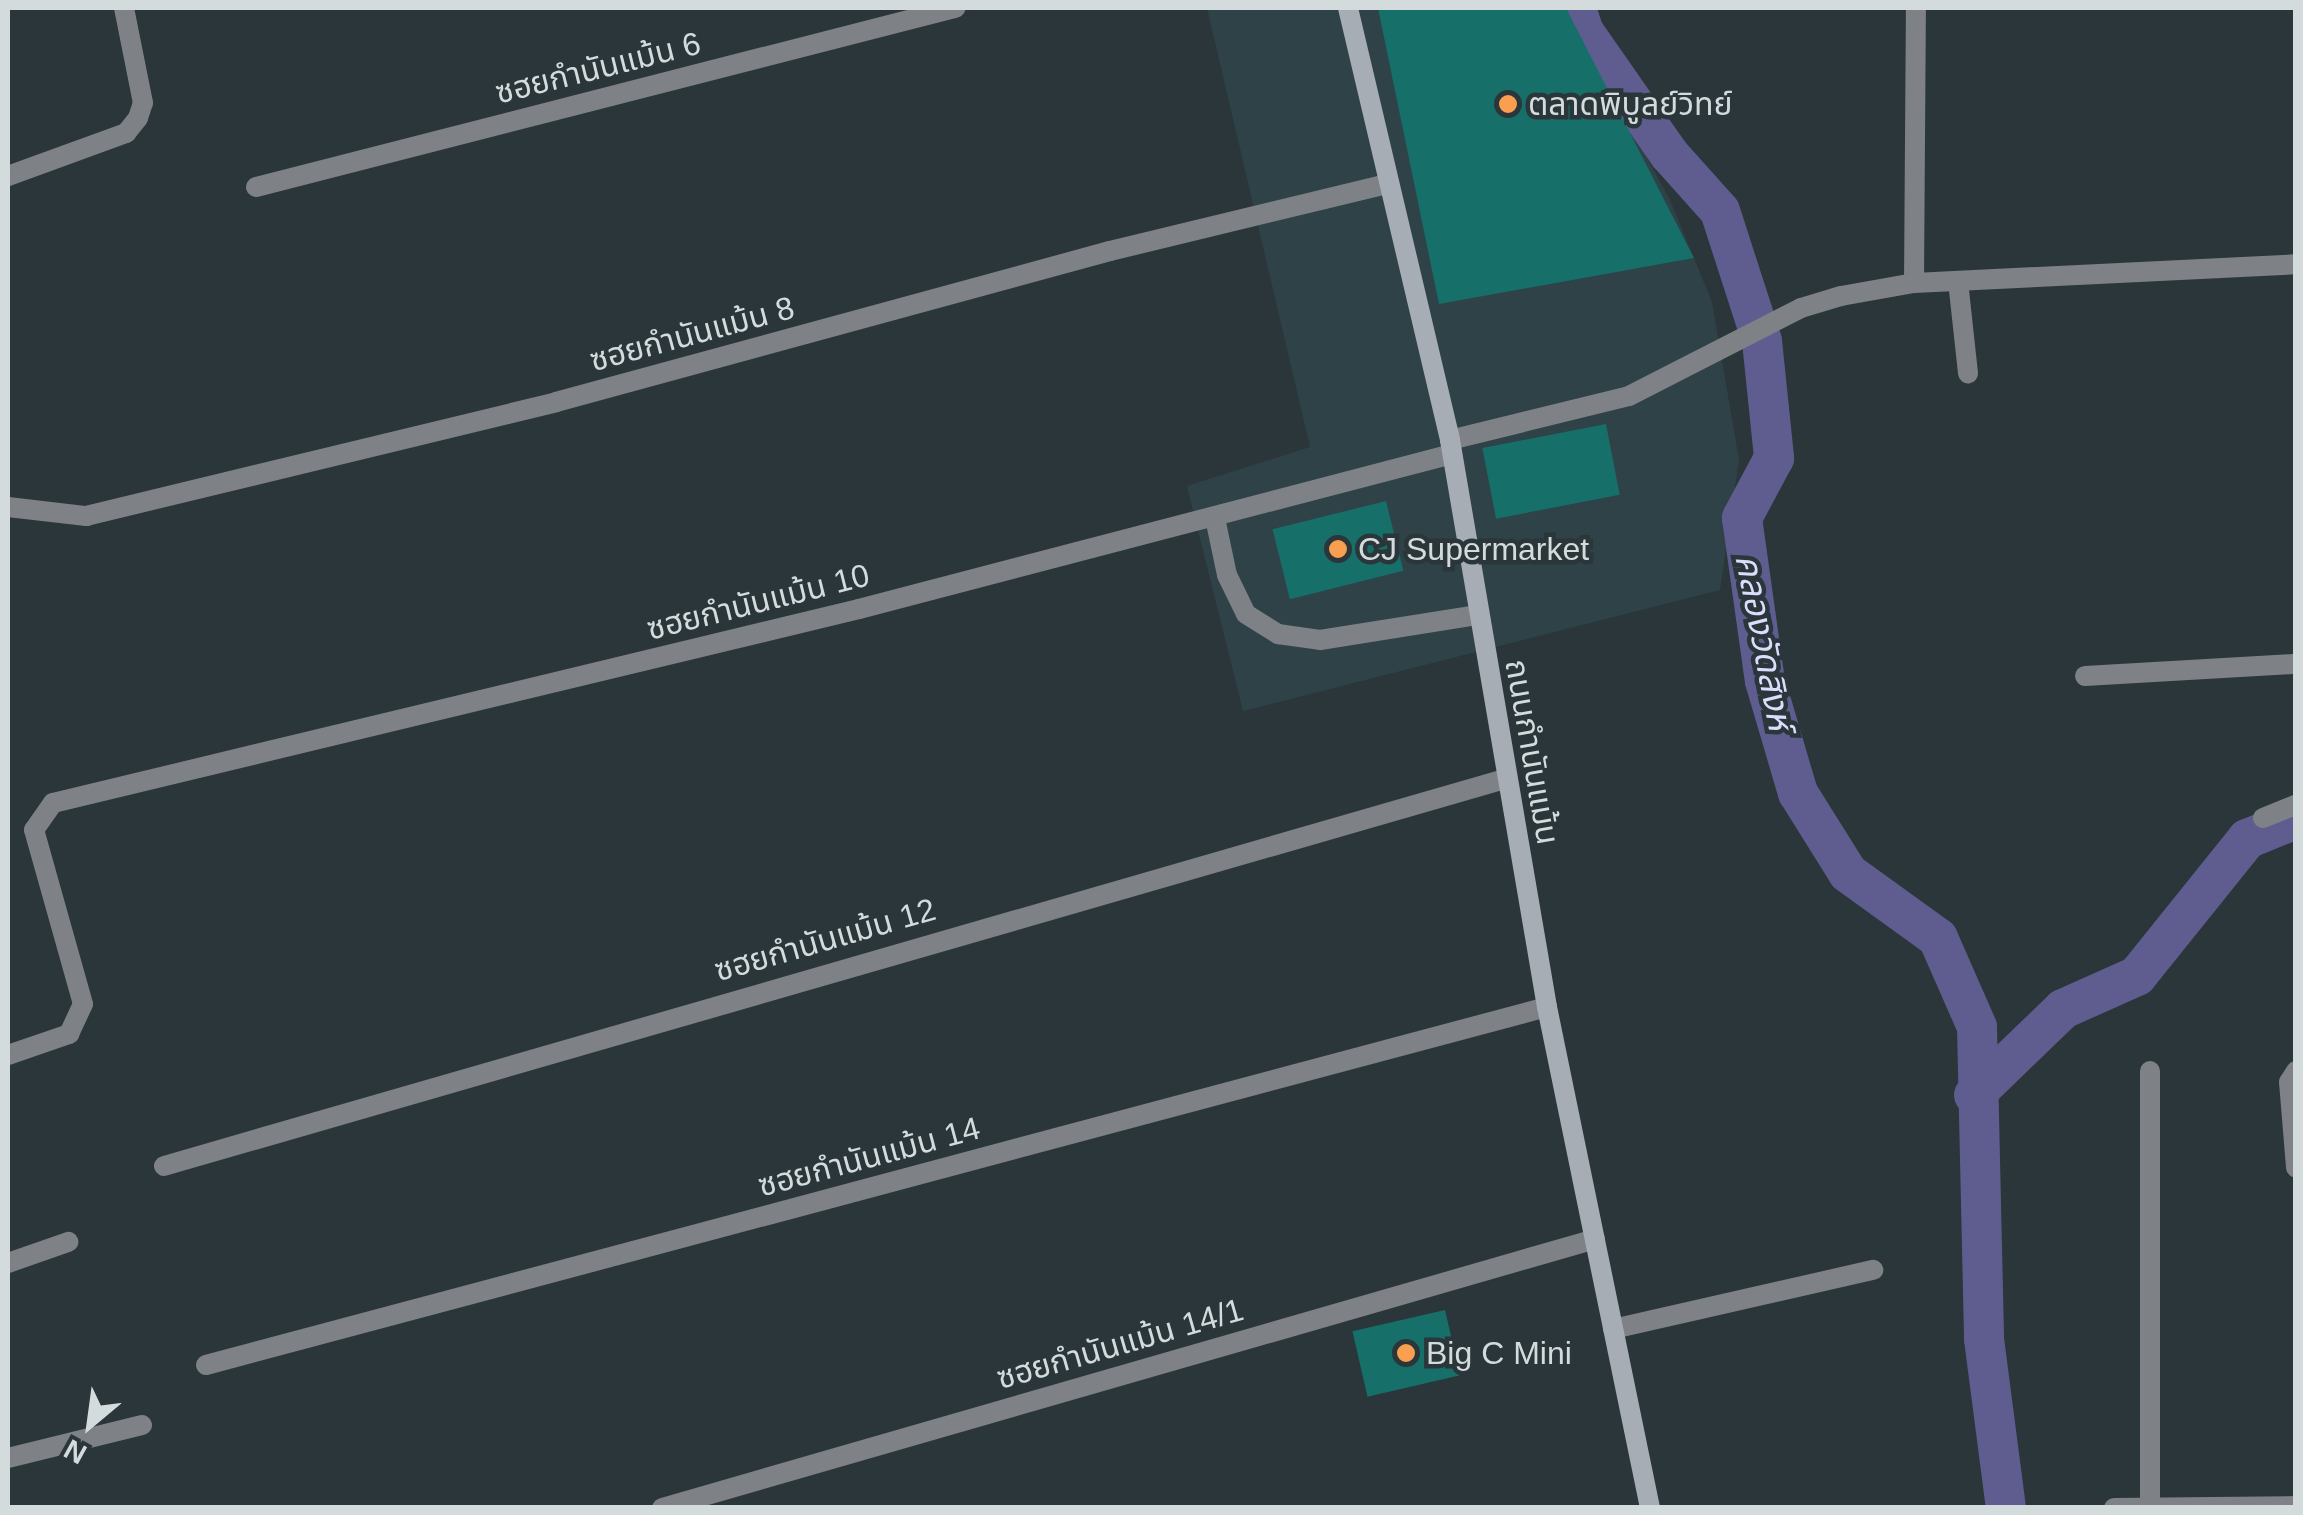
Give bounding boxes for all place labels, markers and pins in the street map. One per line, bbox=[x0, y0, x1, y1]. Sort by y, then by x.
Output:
place label: ตลาดพิบูลย์วิทย์ bbox=[1528, 85, 1732, 123]
marker: ตลาดพิบูลย์วิทย์ bbox=[1497, 93, 1519, 115]
place label: CJ Supermarket bbox=[1358, 530, 1589, 568]
marker: CJ Supermarket bbox=[1327, 538, 1349, 560]
place label: Big C Mini bbox=[1426, 1334, 1572, 1372]
marker: Big C Mini bbox=[1395, 1342, 1417, 1364]

